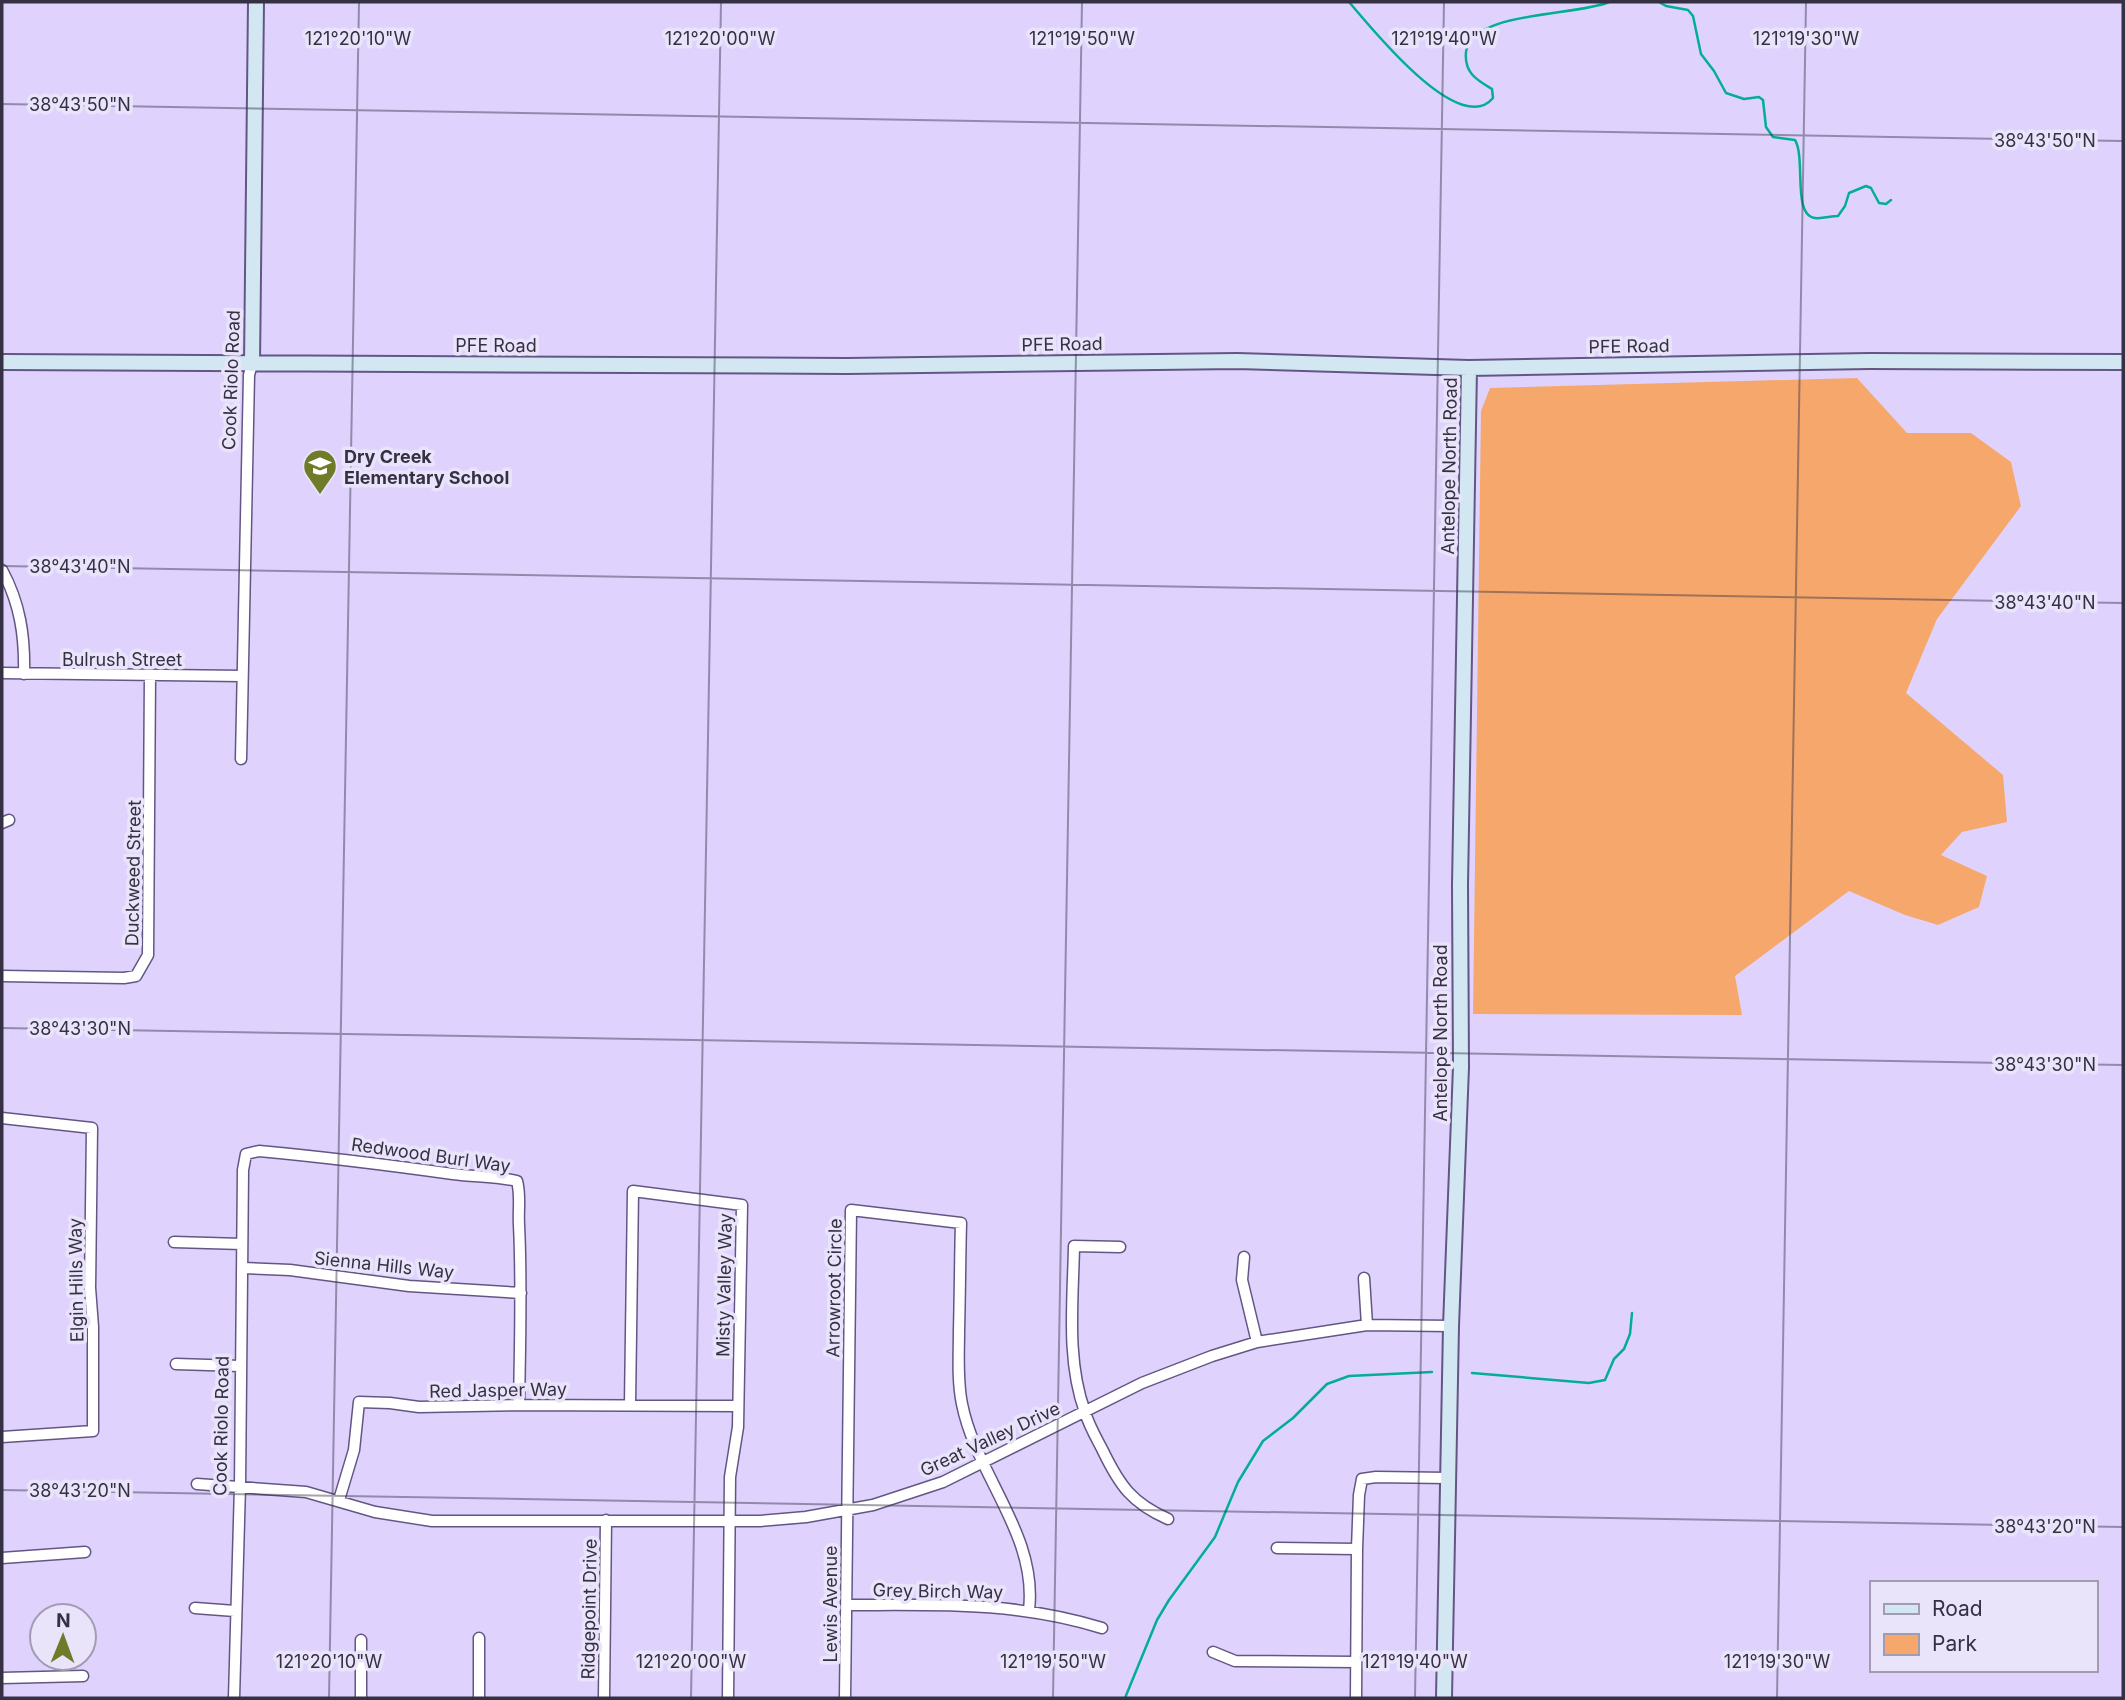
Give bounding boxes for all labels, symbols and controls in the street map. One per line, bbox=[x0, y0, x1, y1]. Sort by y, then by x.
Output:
text: 121°20'10"W bbox=[305, 28, 411, 49]
text: 121°20'00"W bbox=[665, 28, 775, 49]
text: 121°19'50"W bbox=[1029, 28, 1135, 49]
text: 121°19'40"W bbox=[1391, 28, 1497, 49]
text: 121°19'30"W bbox=[1753, 28, 1859, 49]
text: 38°43'50"N bbox=[29, 94, 131, 115]
text: 38°43'50"N bbox=[1994, 130, 2096, 151]
street label: Cook Riolo Road bbox=[218, 310, 244, 450]
street label: PFE Road bbox=[1021, 333, 1103, 355]
street label: PFE Road bbox=[455, 335, 537, 356]
street label: PFE Road bbox=[1588, 335, 1670, 357]
street label: Antelope North Road bbox=[1437, 377, 1461, 555]
place label: Dry Creek Elementary School bbox=[344, 446, 509, 488]
school or university icon: Dry Creek Elementary School bbox=[301, 447, 339, 496]
text: 38°43'40"N bbox=[29, 556, 131, 577]
text: 38°43'40"N bbox=[1994, 592, 2096, 613]
street label: Bulrush Street bbox=[62, 649, 182, 670]
street label: Duckweed Street bbox=[121, 800, 145, 946]
street label: Antelope North Road bbox=[1430, 944, 1451, 1122]
text: 38°43'30"N bbox=[29, 1018, 131, 1039]
text: 38°43'30"N bbox=[1994, 1054, 2096, 1075]
street label: Redwood Burl Way bbox=[350, 1133, 512, 1177]
street label: Misty Valley Way bbox=[712, 1213, 736, 1357]
street label: Elgin Hills Way bbox=[64, 1218, 88, 1342]
street label: Arrowroot Circle bbox=[822, 1218, 846, 1358]
street label: Sienna Hills Way bbox=[313, 1247, 455, 1283]
street label: Cook Riolo Road bbox=[209, 1356, 233, 1496]
street label: Red Jasper Way bbox=[429, 1378, 567, 1402]
street label: Great Valley Drive bbox=[917, 1397, 1063, 1481]
text: 38°43'20"N bbox=[29, 1480, 131, 1501]
text: 38°43'20"N bbox=[1994, 1516, 2096, 1537]
street label: Ridgepoint Drive bbox=[577, 1538, 601, 1680]
street label: Lewis Avenue bbox=[820, 1545, 841, 1663]
street label: Grey Birch Way bbox=[873, 1579, 1003, 1603]
legend bbox=[1870, 1581, 2097, 1672]
text: Road bbox=[1932, 1596, 1983, 1621]
north arrow bbox=[28, 1602, 98, 1672]
text: N bbox=[56, 1609, 71, 1632]
text: Park bbox=[1932, 1631, 1977, 1656]
text: 121°20'10"W bbox=[276, 1651, 382, 1672]
text: 121°20'00"W bbox=[636, 1651, 746, 1672]
text: 121°19'50"W bbox=[1000, 1651, 1106, 1672]
text: 121°19'40"W bbox=[1362, 1651, 1468, 1672]
text: 121°19'30"W bbox=[1724, 1651, 1830, 1672]

